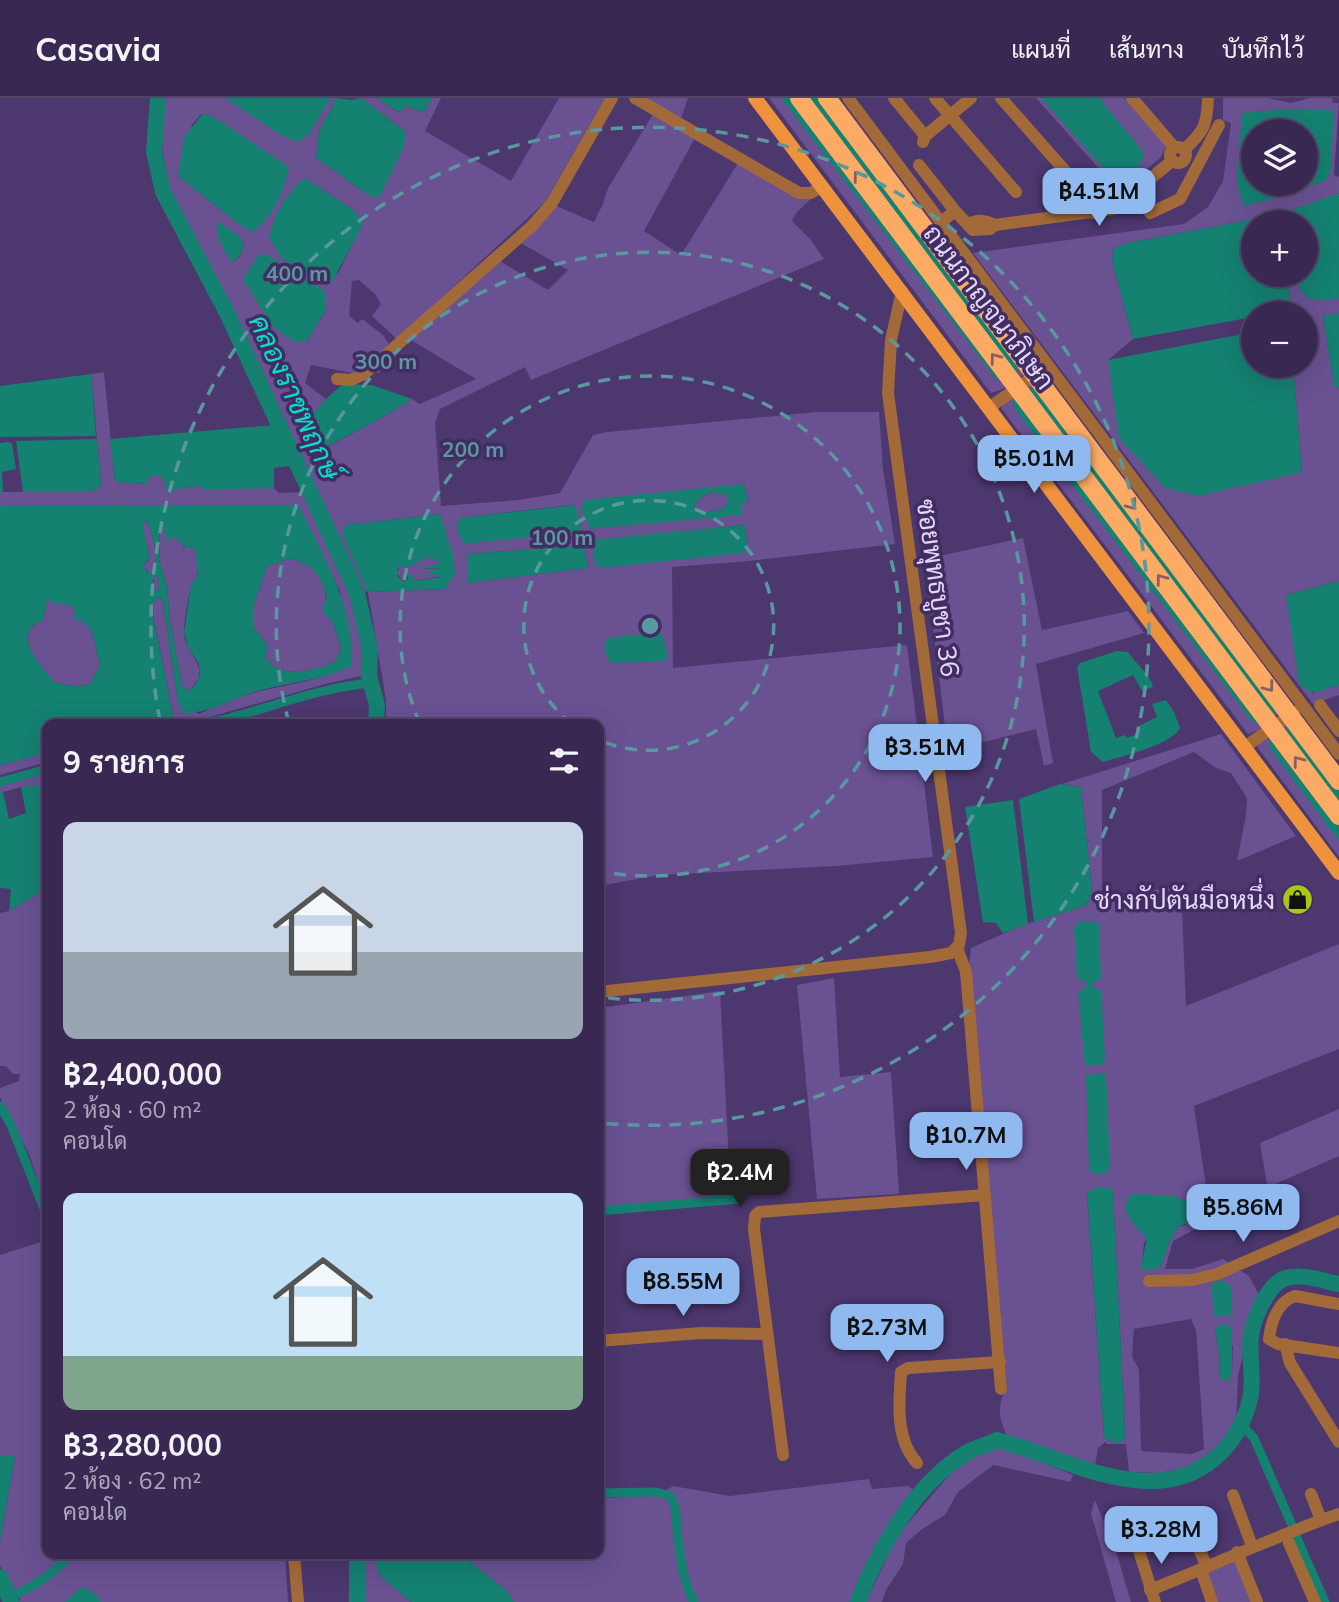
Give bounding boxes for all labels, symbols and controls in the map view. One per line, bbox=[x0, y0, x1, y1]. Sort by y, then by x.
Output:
text: Casavia bbox=[35, 28, 161, 69]
text: แผนที่ bbox=[1011, 34, 1071, 64]
text: เส้นทาง bbox=[1109, 34, 1184, 64]
text: บันทึกไว้ bbox=[1222, 34, 1304, 64]
map controls bbox=[1241, 119, 1318, 378]
button: layers bbox=[1241, 119, 1318, 196]
pin: ฿4.51M bbox=[1042, 169, 1156, 228]
one-way arrow bbox=[854, 172, 867, 184]
text: ฿4.51M bbox=[1059, 176, 1139, 205]
button: + bbox=[1241, 210, 1318, 287]
street label: ถนนกาญจนาภิเษก bbox=[917, 218, 1062, 396]
text: 400 m bbox=[266, 260, 328, 286]
button: − bbox=[1241, 301, 1318, 378]
water label: คลองราชพฤกษ์ bbox=[241, 308, 351, 488]
text: 300 m bbox=[355, 348, 417, 374]
one-way arrow bbox=[991, 354, 1004, 366]
text: 200 m bbox=[442, 436, 504, 462]
pin: ฿5.01M bbox=[977, 436, 1091, 495]
text: ฿5.01M bbox=[994, 443, 1074, 472]
street label: ซอยพุทธบูชา 36 bbox=[908, 497, 967, 679]
one-way arrow bbox=[1124, 498, 1137, 510]
text: 100 m bbox=[531, 524, 593, 550]
one-way arrow bbox=[1157, 575, 1170, 587]
centre of rings bbox=[638, 614, 662, 638]
one-way arrow bbox=[1260, 680, 1273, 692]
pin: ฿3.51M bbox=[868, 724, 982, 784]
text: ฿3.51M bbox=[885, 732, 965, 761]
icon: filters bbox=[545, 742, 583, 780]
text: 9 รายการ bbox=[63, 743, 185, 781]
one-way arrow bbox=[1294, 756, 1306, 769]
icon: home bbox=[260, 868, 386, 994]
place label: ช่างกัปตันมือหนึ่ง bbox=[1094, 878, 1275, 916]
shop icon: ช่างกัปตันมือหนึ่ง bbox=[1281, 883, 1315, 917]
text: ฿2,400,000 bbox=[63, 1055, 222, 1093]
text: 2 ห้อง · 60 m² bbox=[63, 1095, 201, 1124]
pin: ฿10.7M bbox=[909, 1112, 1023, 1172]
text: ฿10.7M bbox=[926, 1120, 1006, 1149]
text: คอนโด bbox=[63, 1126, 127, 1155]
pin: ฿2.4M bbox=[691, 1150, 789, 1209]
text: ฿2.4M bbox=[706, 1157, 774, 1186]
pin: ฿5.86M bbox=[1186, 1184, 1300, 1244]
text: ฿5.86M bbox=[1203, 1192, 1283, 1221]
icon: home bbox=[260, 1239, 386, 1365]
pin: ฿8.55M bbox=[626, 1258, 740, 1318]
text: ฿8.55M bbox=[643, 1266, 723, 1295]
pin: ฿2.73M bbox=[830, 1304, 944, 1364]
text: ฿2.73M bbox=[847, 1312, 927, 1341]
text: ฿3,280,000 bbox=[63, 1426, 222, 1464]
text: 2 ห้อง · 62 m² bbox=[63, 1466, 201, 1495]
text: คอนโด bbox=[63, 1497, 127, 1526]
pin: ฿3.28M bbox=[1104, 1506, 1218, 1566]
text: ฿3.28M bbox=[1121, 1514, 1201, 1543]

